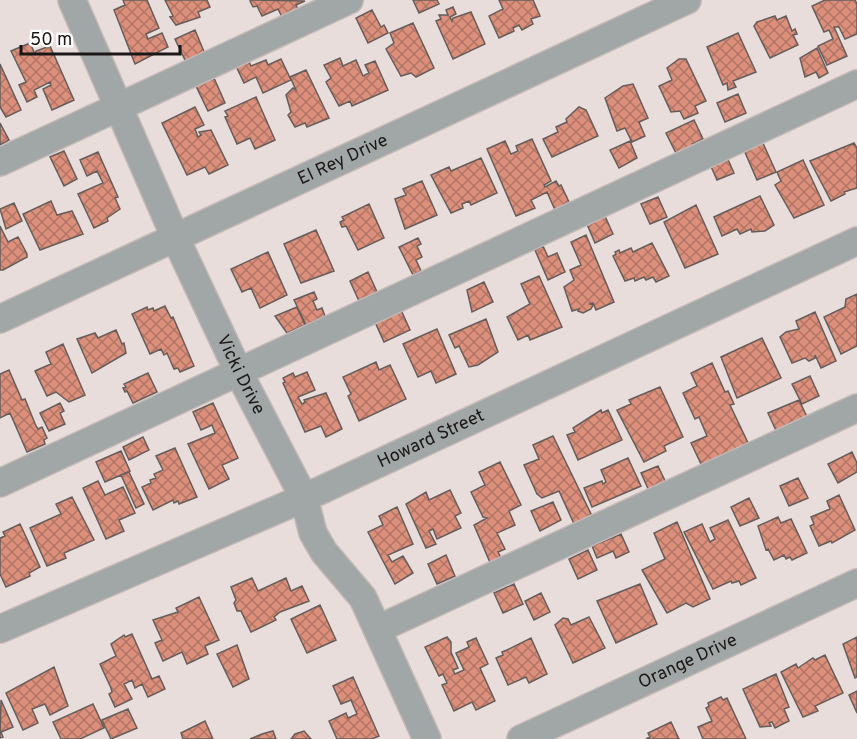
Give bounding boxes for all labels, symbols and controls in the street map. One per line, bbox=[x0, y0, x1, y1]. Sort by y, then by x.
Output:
scale bar bbox=[21, 18, 180, 56]
text: 50 m bbox=[30, 29, 72, 52]
street label: El Rey Drive bbox=[294, 129, 392, 191]
street label: Vicki Drive bbox=[211, 331, 270, 419]
street label: Howard Street bbox=[374, 404, 488, 474]
street label: Orange Drive bbox=[635, 629, 741, 694]

